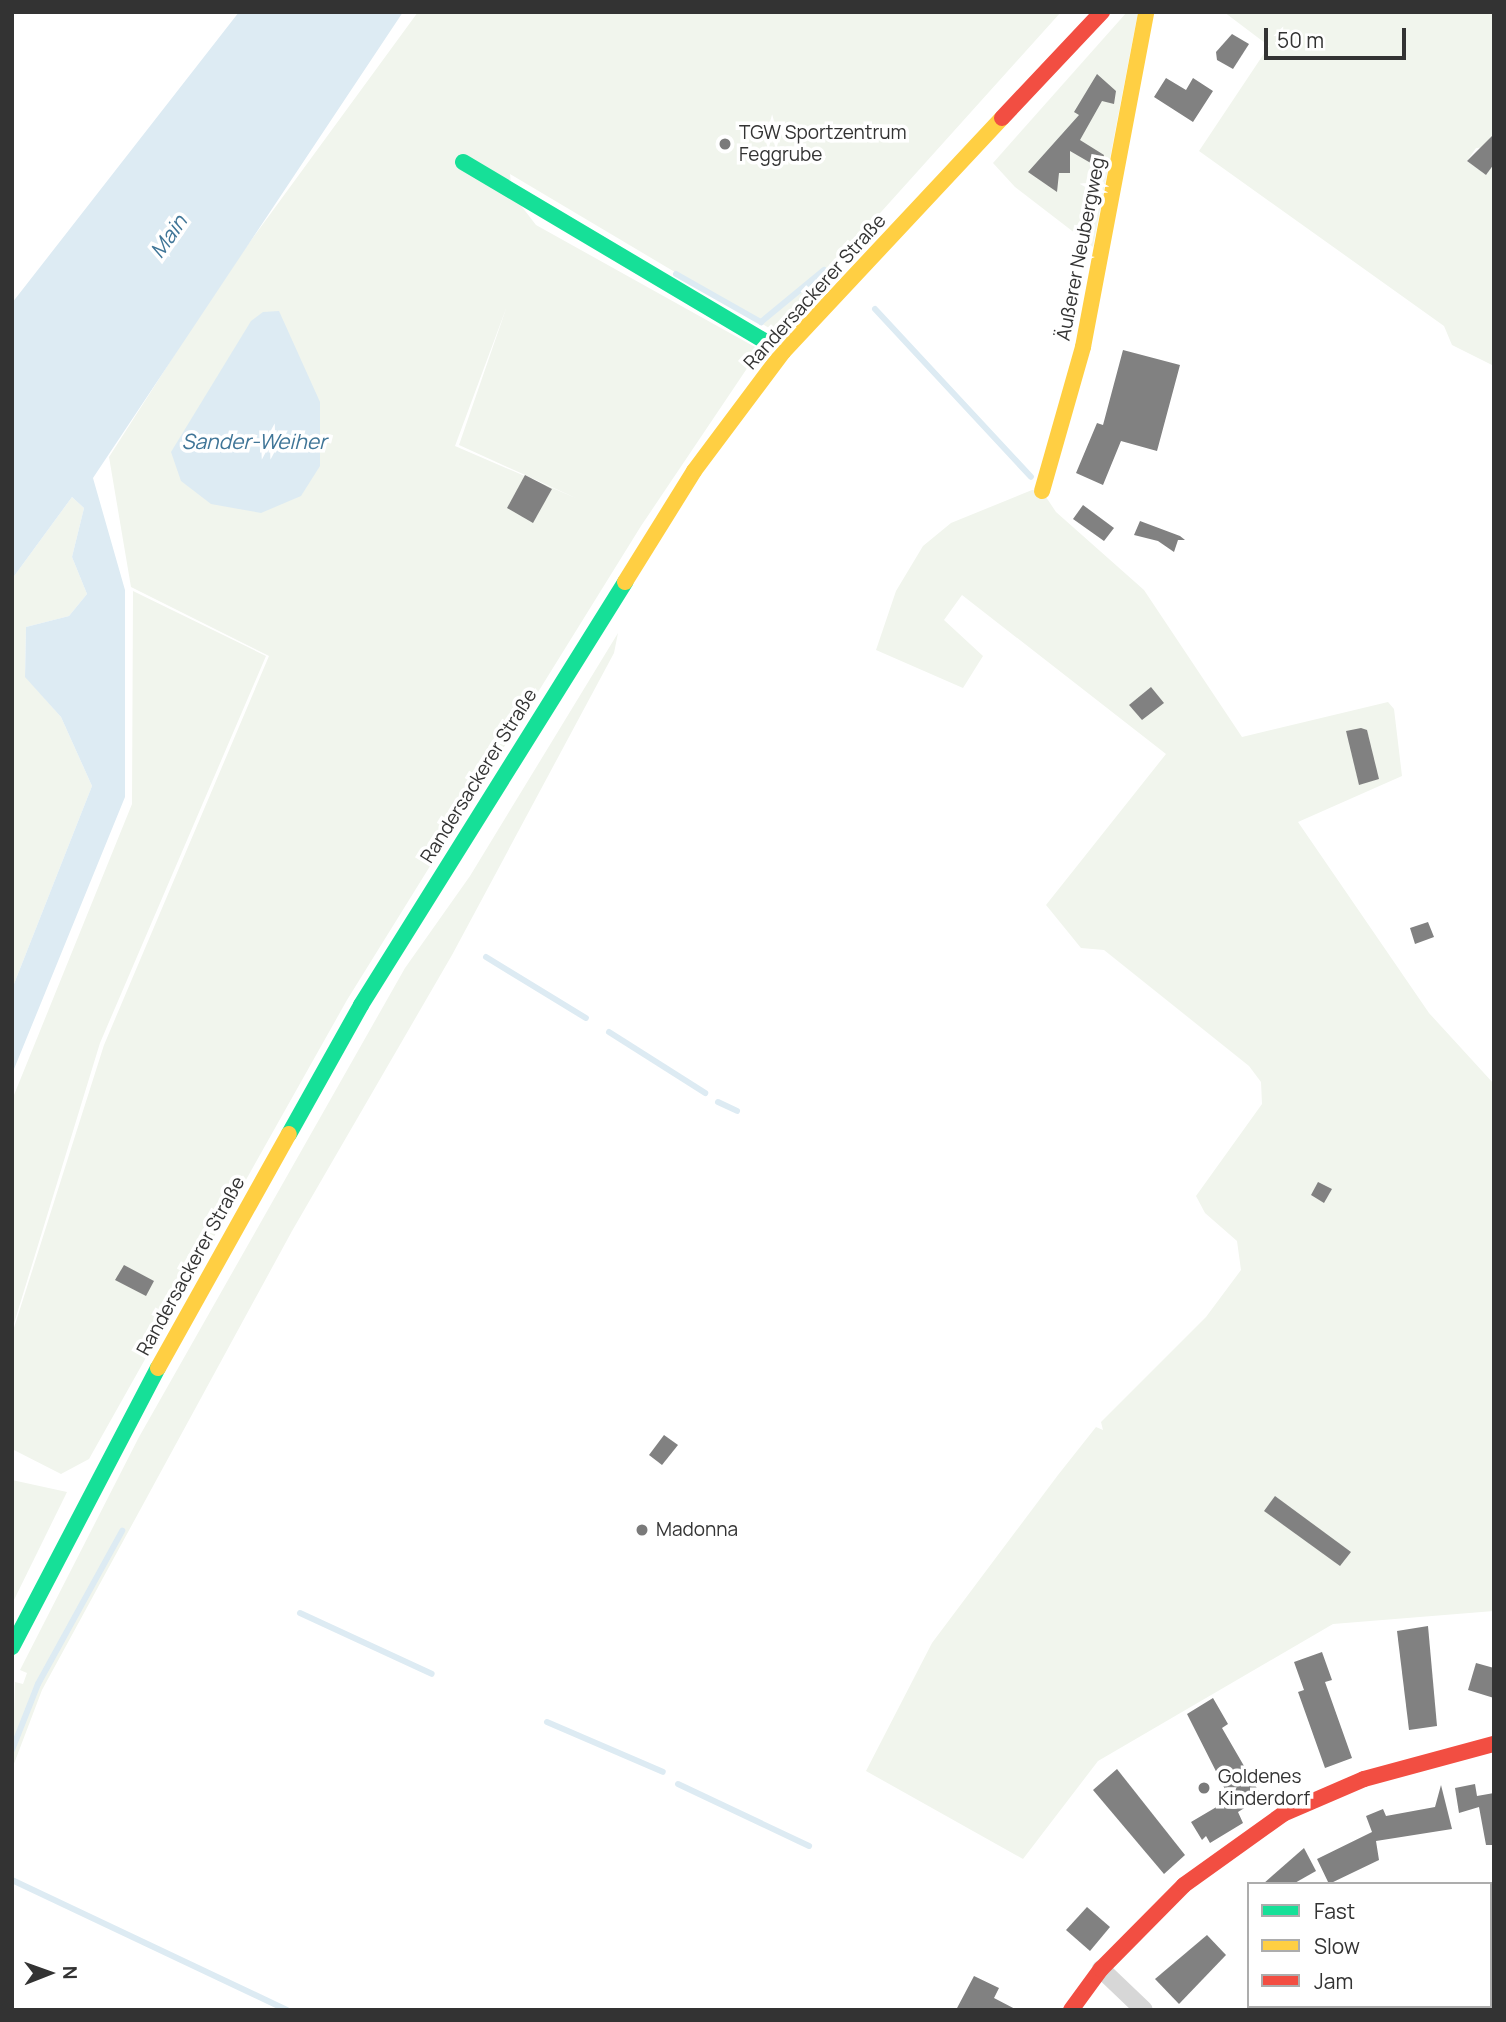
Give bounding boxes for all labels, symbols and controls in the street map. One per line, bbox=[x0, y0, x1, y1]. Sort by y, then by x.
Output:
scale bar bbox=[1268, 14, 1410, 58]
text: 50 m bbox=[1277, 26, 1324, 54]
place label: TGW Sportzentrum Feggrube bbox=[739, 122, 907, 166]
marker: TGW Sportzentrum Feggrube bbox=[717, 136, 733, 152]
street label: Äußerer Neubergweg bbox=[1052, 155, 1110, 343]
water label: Main bbox=[144, 210, 192, 262]
street label: Randersackerer Straße bbox=[739, 210, 891, 374]
water label: Sander-Weiher bbox=[181, 428, 327, 454]
street label: Randersackerer Straße bbox=[416, 685, 542, 867]
street label: Randersackerer Straße bbox=[132, 1172, 250, 1360]
place label: Madonna bbox=[656, 1519, 738, 1541]
marker: Madonna bbox=[634, 1522, 650, 1538]
place label: Goldenes Kinderdorf bbox=[1218, 1766, 1310, 1810]
marker: Goldenes Kinderdorf bbox=[1196, 1780, 1212, 1796]
legend bbox=[1247, 1882, 1492, 2008]
text: Fast bbox=[1314, 1897, 1355, 1925]
text: Slow bbox=[1314, 1932, 1360, 1960]
north arrow bbox=[14, 1938, 84, 2008]
text: N bbox=[57, 1966, 83, 1980]
text: Jam bbox=[1314, 1967, 1353, 1995]

